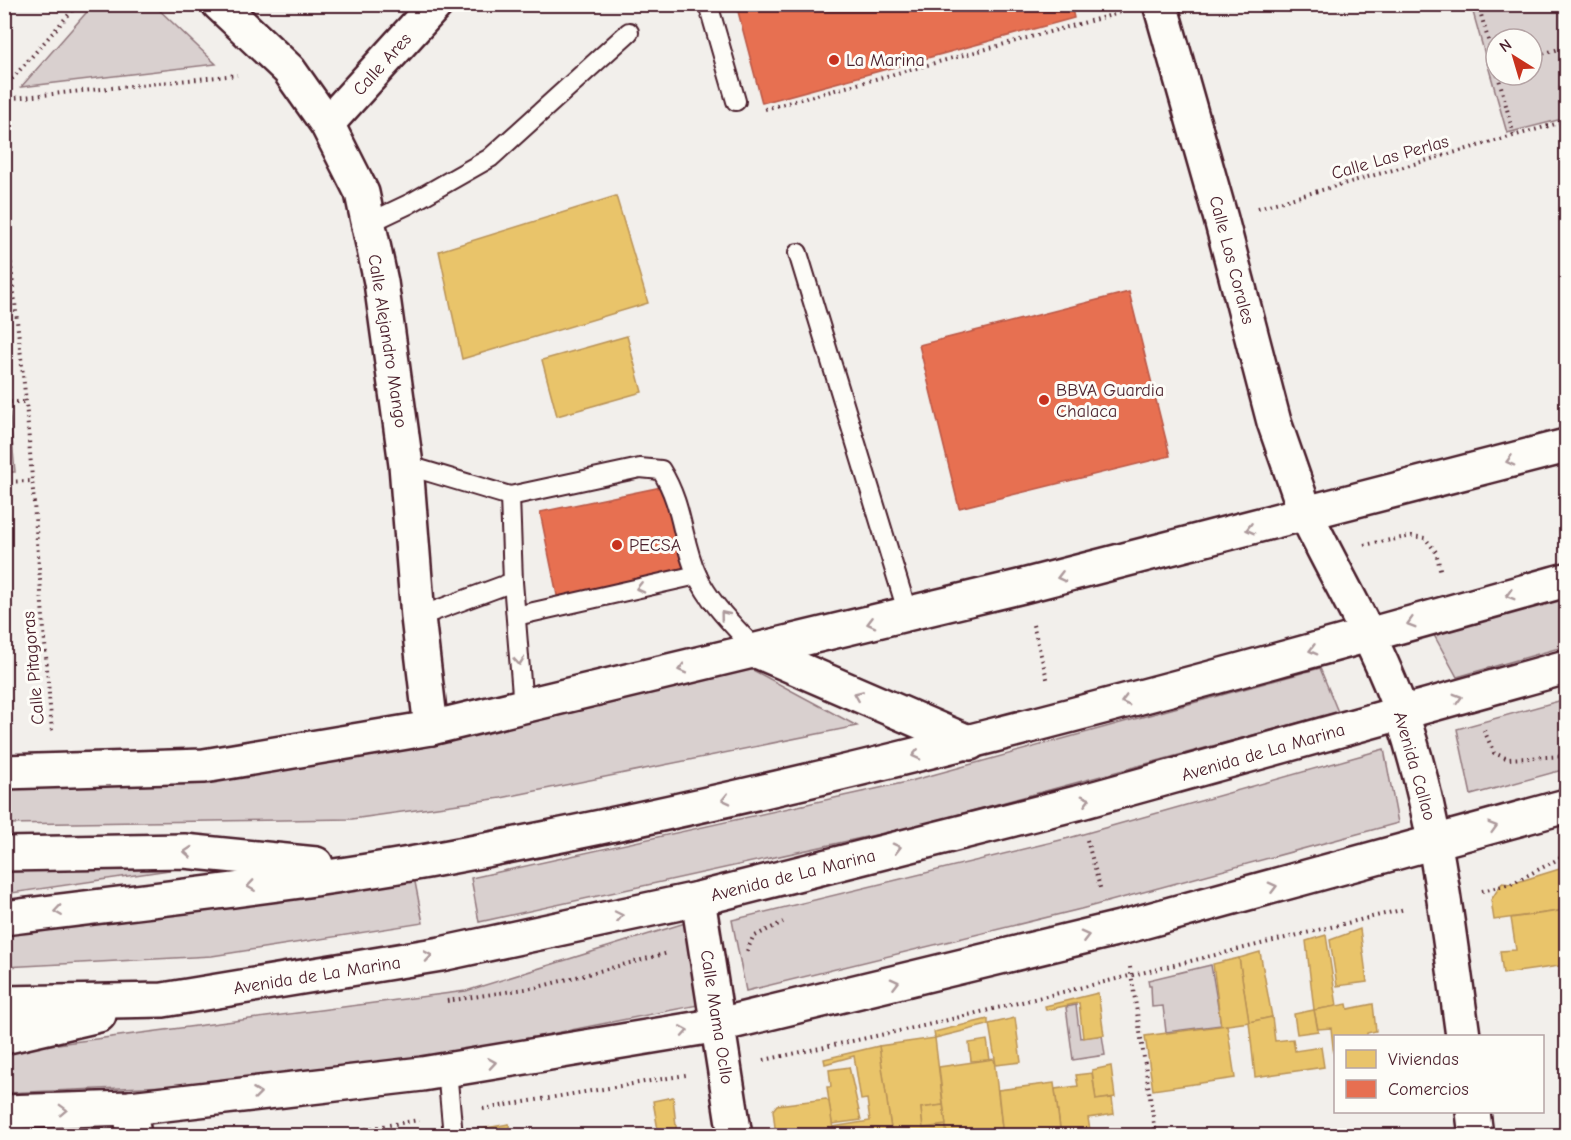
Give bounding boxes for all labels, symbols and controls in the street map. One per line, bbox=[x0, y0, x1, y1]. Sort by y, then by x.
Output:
north arrow bbox=[1484, 27, 1544, 87]
street label: Calle Ares bbox=[349, 29, 416, 100]
text: N bbox=[1496, 35, 1515, 56]
place label: La Marina bbox=[846, 50, 925, 71]
marker: La Marina bbox=[827, 53, 841, 67]
street label: Calle Las Perlas bbox=[1329, 131, 1451, 184]
street label: Calle Los Corales bbox=[1204, 194, 1259, 327]
street label: Calle Alejandro Mango bbox=[363, 253, 412, 429]
place label: BBVA Guardia Chalaca bbox=[1056, 380, 1164, 422]
marker: BBVA Guardia Chalaca bbox=[1037, 393, 1051, 407]
one-way arrow bbox=[1505, 453, 1515, 466]
one-way arrow bbox=[1245, 521, 1255, 534]
place label: PECSA bbox=[629, 535, 681, 556]
marker: PECSA bbox=[610, 538, 624, 552]
one-way arrow bbox=[1056, 569, 1066, 582]
one-way arrow bbox=[635, 580, 645, 593]
one-way arrow bbox=[1505, 588, 1515, 601]
street label: Calle Pitagoras bbox=[18, 610, 49, 726]
one-way arrow bbox=[721, 611, 732, 622]
one-way arrow bbox=[867, 616, 877, 629]
one-way arrow bbox=[1406, 616, 1416, 628]
one-way arrow bbox=[1308, 643, 1318, 656]
one-way arrow bbox=[512, 657, 525, 666]
one-way arrow bbox=[677, 662, 687, 675]
one-way arrow bbox=[854, 690, 865, 702]
one-way arrow bbox=[1453, 692, 1463, 705]
one-way arrow bbox=[1120, 694, 1130, 707]
street label: Avenida Callao bbox=[1389, 709, 1440, 823]
street label: Avenida de La Marina bbox=[1179, 719, 1347, 786]
one-way arrow bbox=[911, 748, 921, 761]
one-way arrow bbox=[721, 792, 731, 805]
one-way arrow bbox=[1080, 795, 1091, 807]
one-way arrow bbox=[1488, 822, 1498, 835]
one-way arrow bbox=[892, 843, 902, 856]
street label: Avenida de La Marina bbox=[709, 845, 878, 906]
one-way arrow bbox=[184, 846, 193, 859]
one-way arrow bbox=[247, 879, 256, 891]
one-way arrow bbox=[1268, 882, 1278, 894]
one-way arrow bbox=[53, 905, 63, 917]
one-way arrow bbox=[614, 910, 624, 923]
one-way arrow bbox=[1080, 931, 1090, 944]
street label: Calle Mama Ocllo bbox=[696, 949, 737, 1086]
one-way arrow bbox=[423, 950, 433, 963]
street label: Avenida de La Marina bbox=[232, 952, 402, 999]
one-way arrow bbox=[890, 978, 900, 991]
one-way arrow bbox=[679, 1025, 689, 1038]
legend bbox=[1334, 1035, 1544, 1113]
text: Viviendas bbox=[1388, 1049, 1459, 1070]
one-way arrow bbox=[487, 1057, 497, 1070]
text: Comercios bbox=[1388, 1079, 1469, 1100]
one-way arrow bbox=[252, 1087, 262, 1100]
one-way arrow bbox=[58, 1103, 67, 1116]

